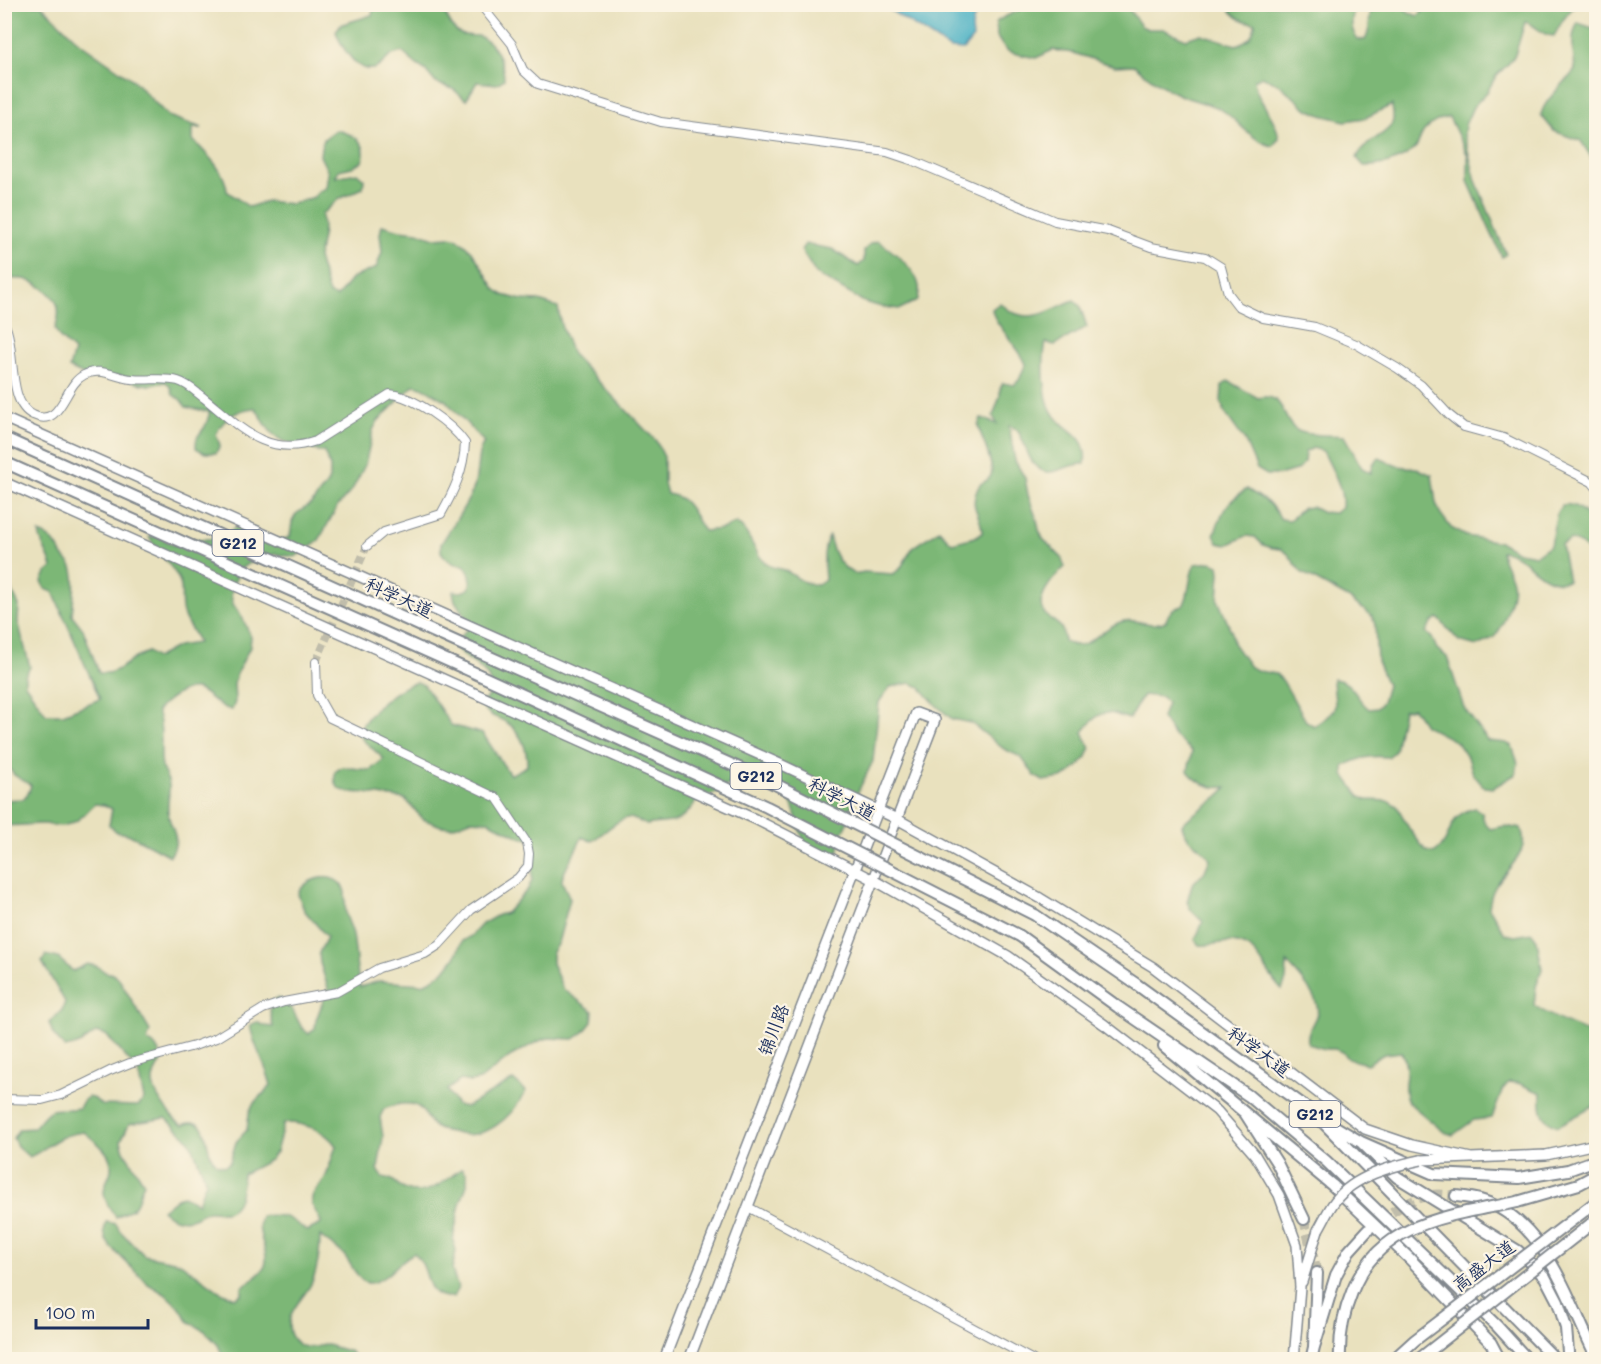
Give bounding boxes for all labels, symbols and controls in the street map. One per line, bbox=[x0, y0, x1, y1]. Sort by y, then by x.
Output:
road number: G212 bbox=[212, 530, 264, 556]
street label: 科学大道 bbox=[362, 571, 437, 623]
road number: G212 bbox=[730, 763, 782, 789]
street label: 科学大道 bbox=[805, 771, 880, 825]
street label: 锦川路 bbox=[752, 1000, 794, 1059]
street label: 科学大道 bbox=[1223, 1020, 1296, 1082]
road number: G212 bbox=[1290, 1101, 1340, 1127]
street label: 高盛大道 bbox=[1447, 1234, 1519, 1296]
scale bar bbox=[36, 1292, 148, 1330]
text: 100 m bbox=[45, 1300, 95, 1324]

